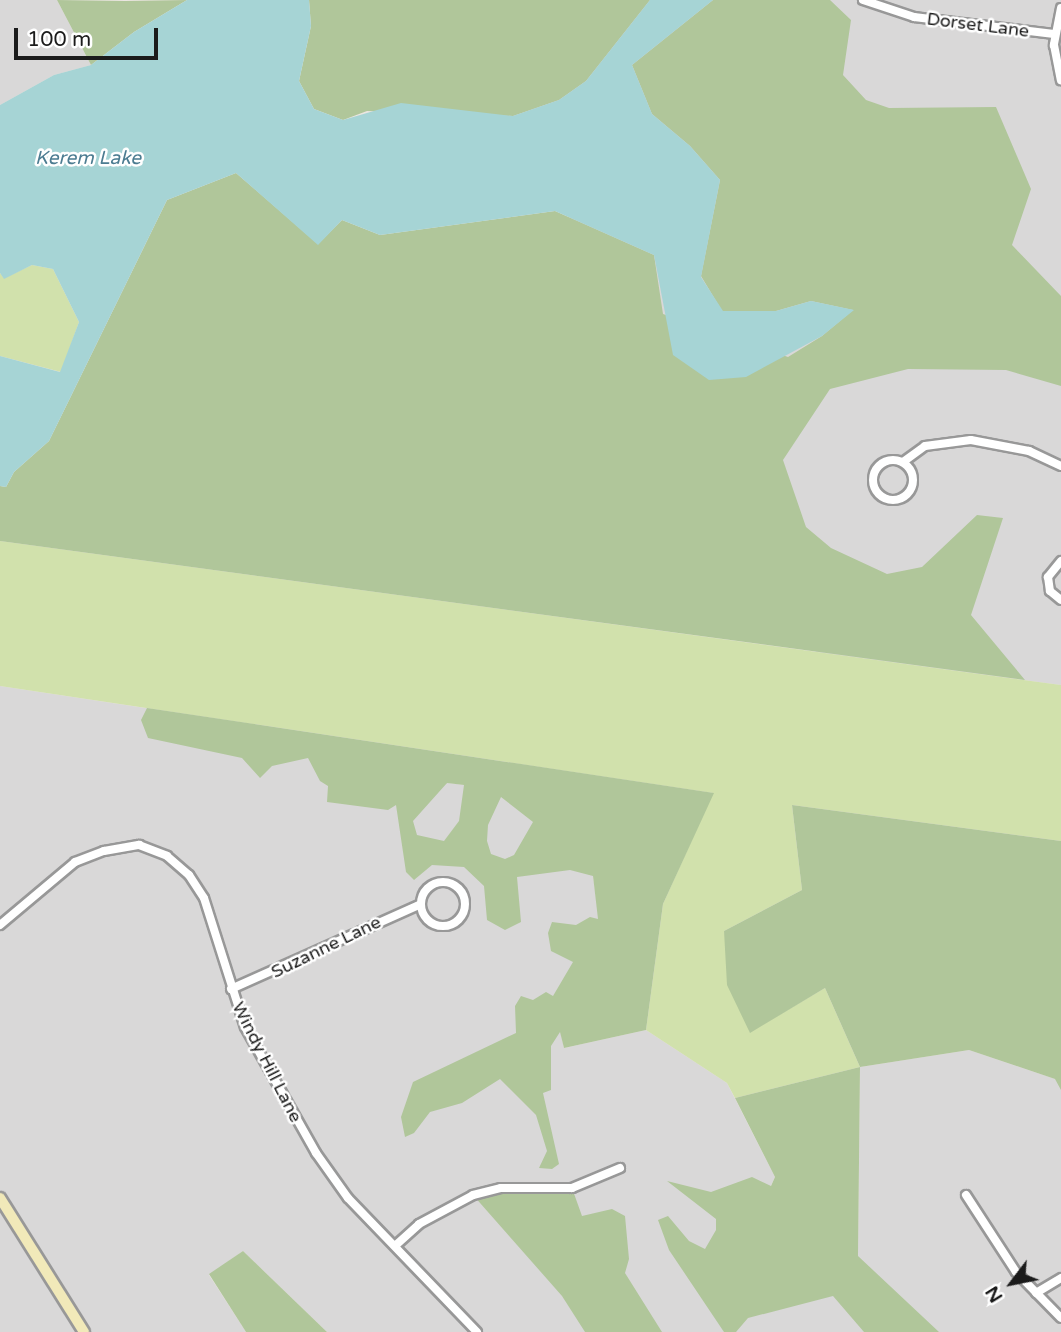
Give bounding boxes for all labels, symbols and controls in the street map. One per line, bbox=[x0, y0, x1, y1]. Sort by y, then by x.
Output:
street label: Dorset Lane bbox=[926, 8, 1030, 42]
scale bar bbox=[18, 14, 161, 58]
text: 100 m bbox=[27, 27, 91, 52]
water label: Kerem Lake bbox=[35, 148, 141, 170]
street label: Suzanne Lane bbox=[268, 911, 384, 983]
street label: Windy Hill Lane bbox=[227, 998, 307, 1126]
north arrow bbox=[977, 1248, 1047, 1318]
text: N bbox=[981, 1282, 1008, 1306]

